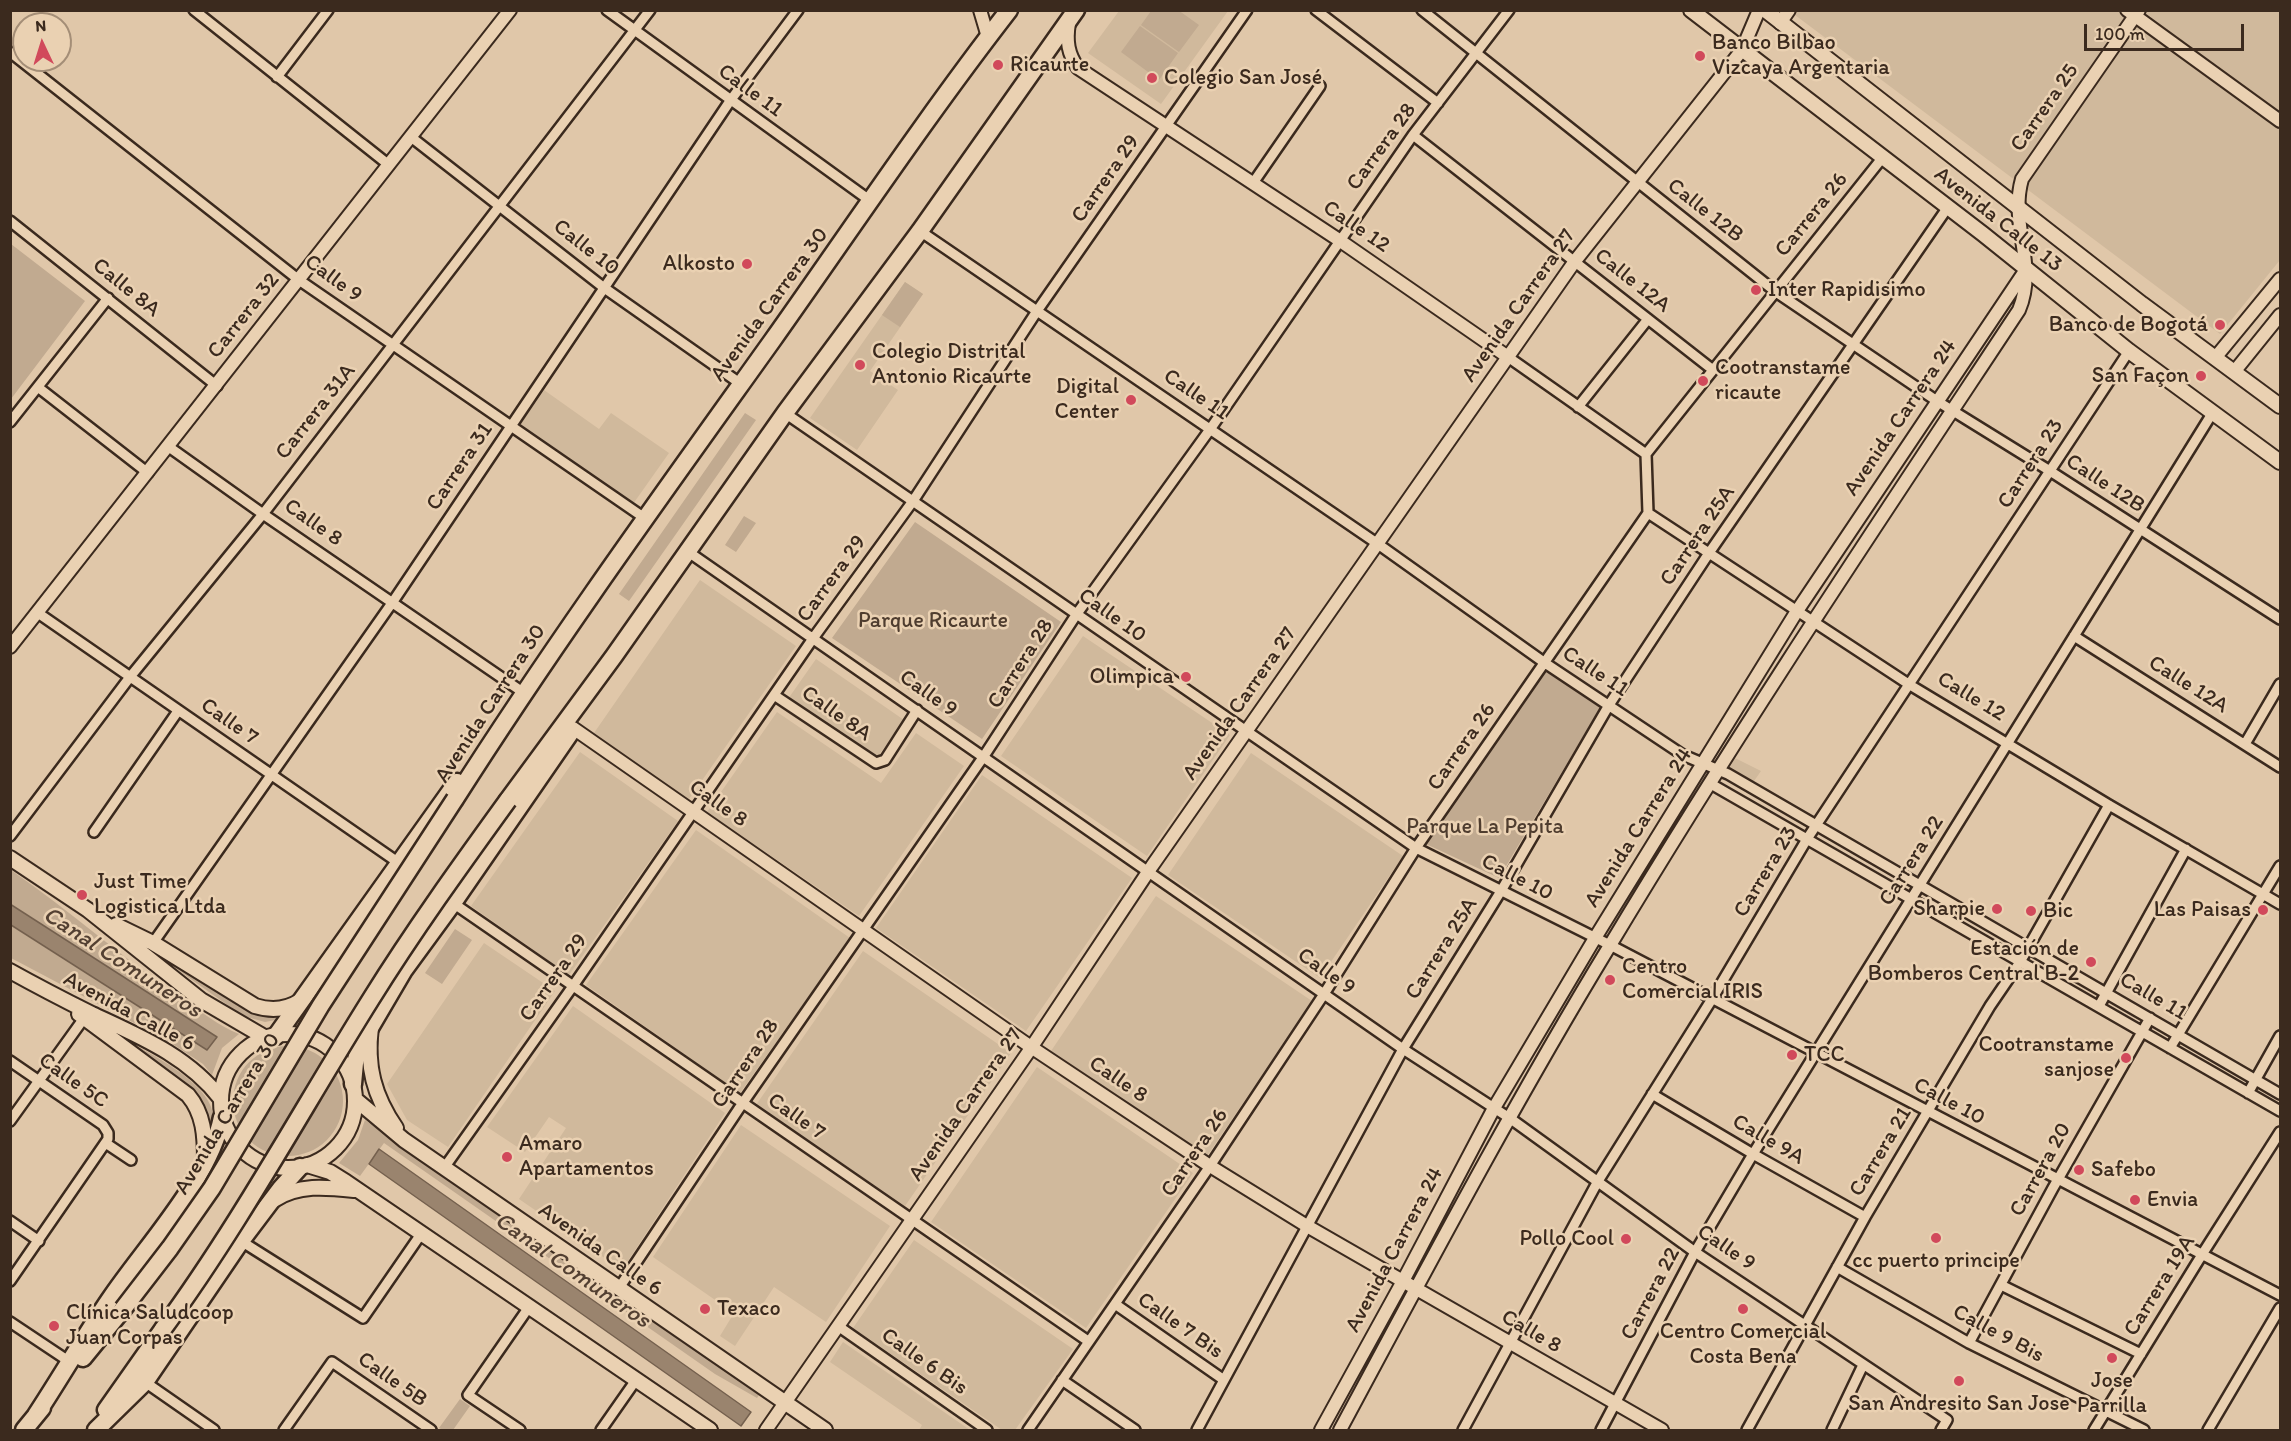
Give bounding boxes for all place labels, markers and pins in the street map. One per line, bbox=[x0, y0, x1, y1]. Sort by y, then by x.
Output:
place label: Banco Bilbao Vizcaya Argentaria bbox=[1712, 30, 1890, 82]
marker: Banco Bilbao Vizcaya Argentaria bbox=[1693, 49, 1707, 63]
place label: Ricaurte bbox=[1010, 52, 1089, 78]
marker: Ricaurte bbox=[991, 58, 1005, 72]
place label: Colegio San José bbox=[1164, 65, 1322, 91]
marker: Colegio San José bbox=[1145, 71, 1159, 85]
place label: Alkosto bbox=[663, 251, 735, 277]
marker: Alkosto bbox=[740, 257, 754, 271]
place label: Inter Rapidisimo bbox=[1768, 277, 1926, 303]
marker: Inter Rapidisimo bbox=[1749, 283, 1763, 297]
place label: Banco de Bogotá bbox=[2049, 312, 2208, 338]
marker: Banco de Bogotá bbox=[2213, 318, 2227, 332]
place label: Colegio Distrital Antonio Ricaurte bbox=[872, 339, 1032, 390]
place label: Cootranstame ricaute bbox=[1715, 355, 1850, 406]
marker: Colegio Distrital Antonio Ricaurte bbox=[853, 358, 867, 372]
place label: San Façon bbox=[2092, 363, 2189, 389]
marker: San Façon bbox=[2194, 369, 2208, 383]
place label: Digital Center bbox=[1055, 374, 1119, 426]
marker: Cootranstame ricaute bbox=[1696, 374, 1710, 388]
marker: Digital Center bbox=[1124, 393, 1138, 407]
place label: Olimpica bbox=[1089, 664, 1174, 690]
marker: Olimpica bbox=[1179, 670, 1193, 684]
place label: Just Time Logistica Ltda bbox=[94, 869, 226, 920]
marker: Just Time Logistica Ltda bbox=[75, 888, 89, 902]
place label: Sharpie bbox=[1913, 896, 1985, 922]
place label: Las Paisas bbox=[2154, 897, 2251, 923]
place label: Bic bbox=[2043, 898, 2073, 924]
marker: Sharpie bbox=[1990, 902, 2004, 916]
marker: Las Paisas bbox=[2256, 903, 2270, 917]
marker: Bic bbox=[2024, 904, 2038, 918]
place label: Estación de Bomberos Central B-2 bbox=[1868, 936, 2079, 987]
place label: Centro Comercial IRIS bbox=[1622, 954, 1763, 1005]
marker: Estación de Bomberos Central B-2 bbox=[2084, 955, 2098, 969]
marker: Centro Comercial IRIS bbox=[1603, 973, 1617, 987]
place label: Cootranstame sanjose bbox=[1979, 1032, 2114, 1084]
place label: TCC bbox=[1804, 1042, 1845, 1068]
marker: TCC bbox=[1785, 1048, 1799, 1062]
marker: Cootranstame sanjose bbox=[2119, 1051, 2133, 1065]
place label: Amaro Apartamentos bbox=[519, 1131, 654, 1182]
marker: Amaro Apartamentos bbox=[500, 1150, 514, 1164]
place label: Safebo bbox=[2091, 1157, 2156, 1183]
marker: Safebo bbox=[2072, 1163, 2086, 1177]
place label: Envia bbox=[2147, 1187, 2198, 1213]
marker: Envia bbox=[2128, 1193, 2142, 1207]
place label: Pollo Cool bbox=[1519, 1226, 1614, 1252]
marker: cc puerto principe bbox=[1929, 1231, 1943, 1245]
marker: Pollo Cool bbox=[1619, 1232, 1633, 1246]
place label: cc puerto principe bbox=[1852, 1248, 2020, 1274]
place label: Texaco bbox=[717, 1296, 781, 1322]
place label: Clínica Saludcoop Juan Corpas bbox=[66, 1300, 234, 1352]
marker: Texaco bbox=[698, 1302, 712, 1316]
marker: Centro Comercial Costa Bena bbox=[1736, 1302, 1750, 1316]
marker: Clínica Saludcoop Juan Corpas bbox=[47, 1319, 61, 1333]
place label: Centro Comercial Costa Bena bbox=[1660, 1319, 1826, 1370]
marker: Jose Parrilla bbox=[2105, 1351, 2119, 1365]
place label: Jose Parrilla bbox=[2077, 1368, 2147, 1420]
marker: San Andresito San Jose bbox=[1952, 1374, 1966, 1388]
place label: San Andresito San Jose bbox=[1848, 1391, 2070, 1417]

